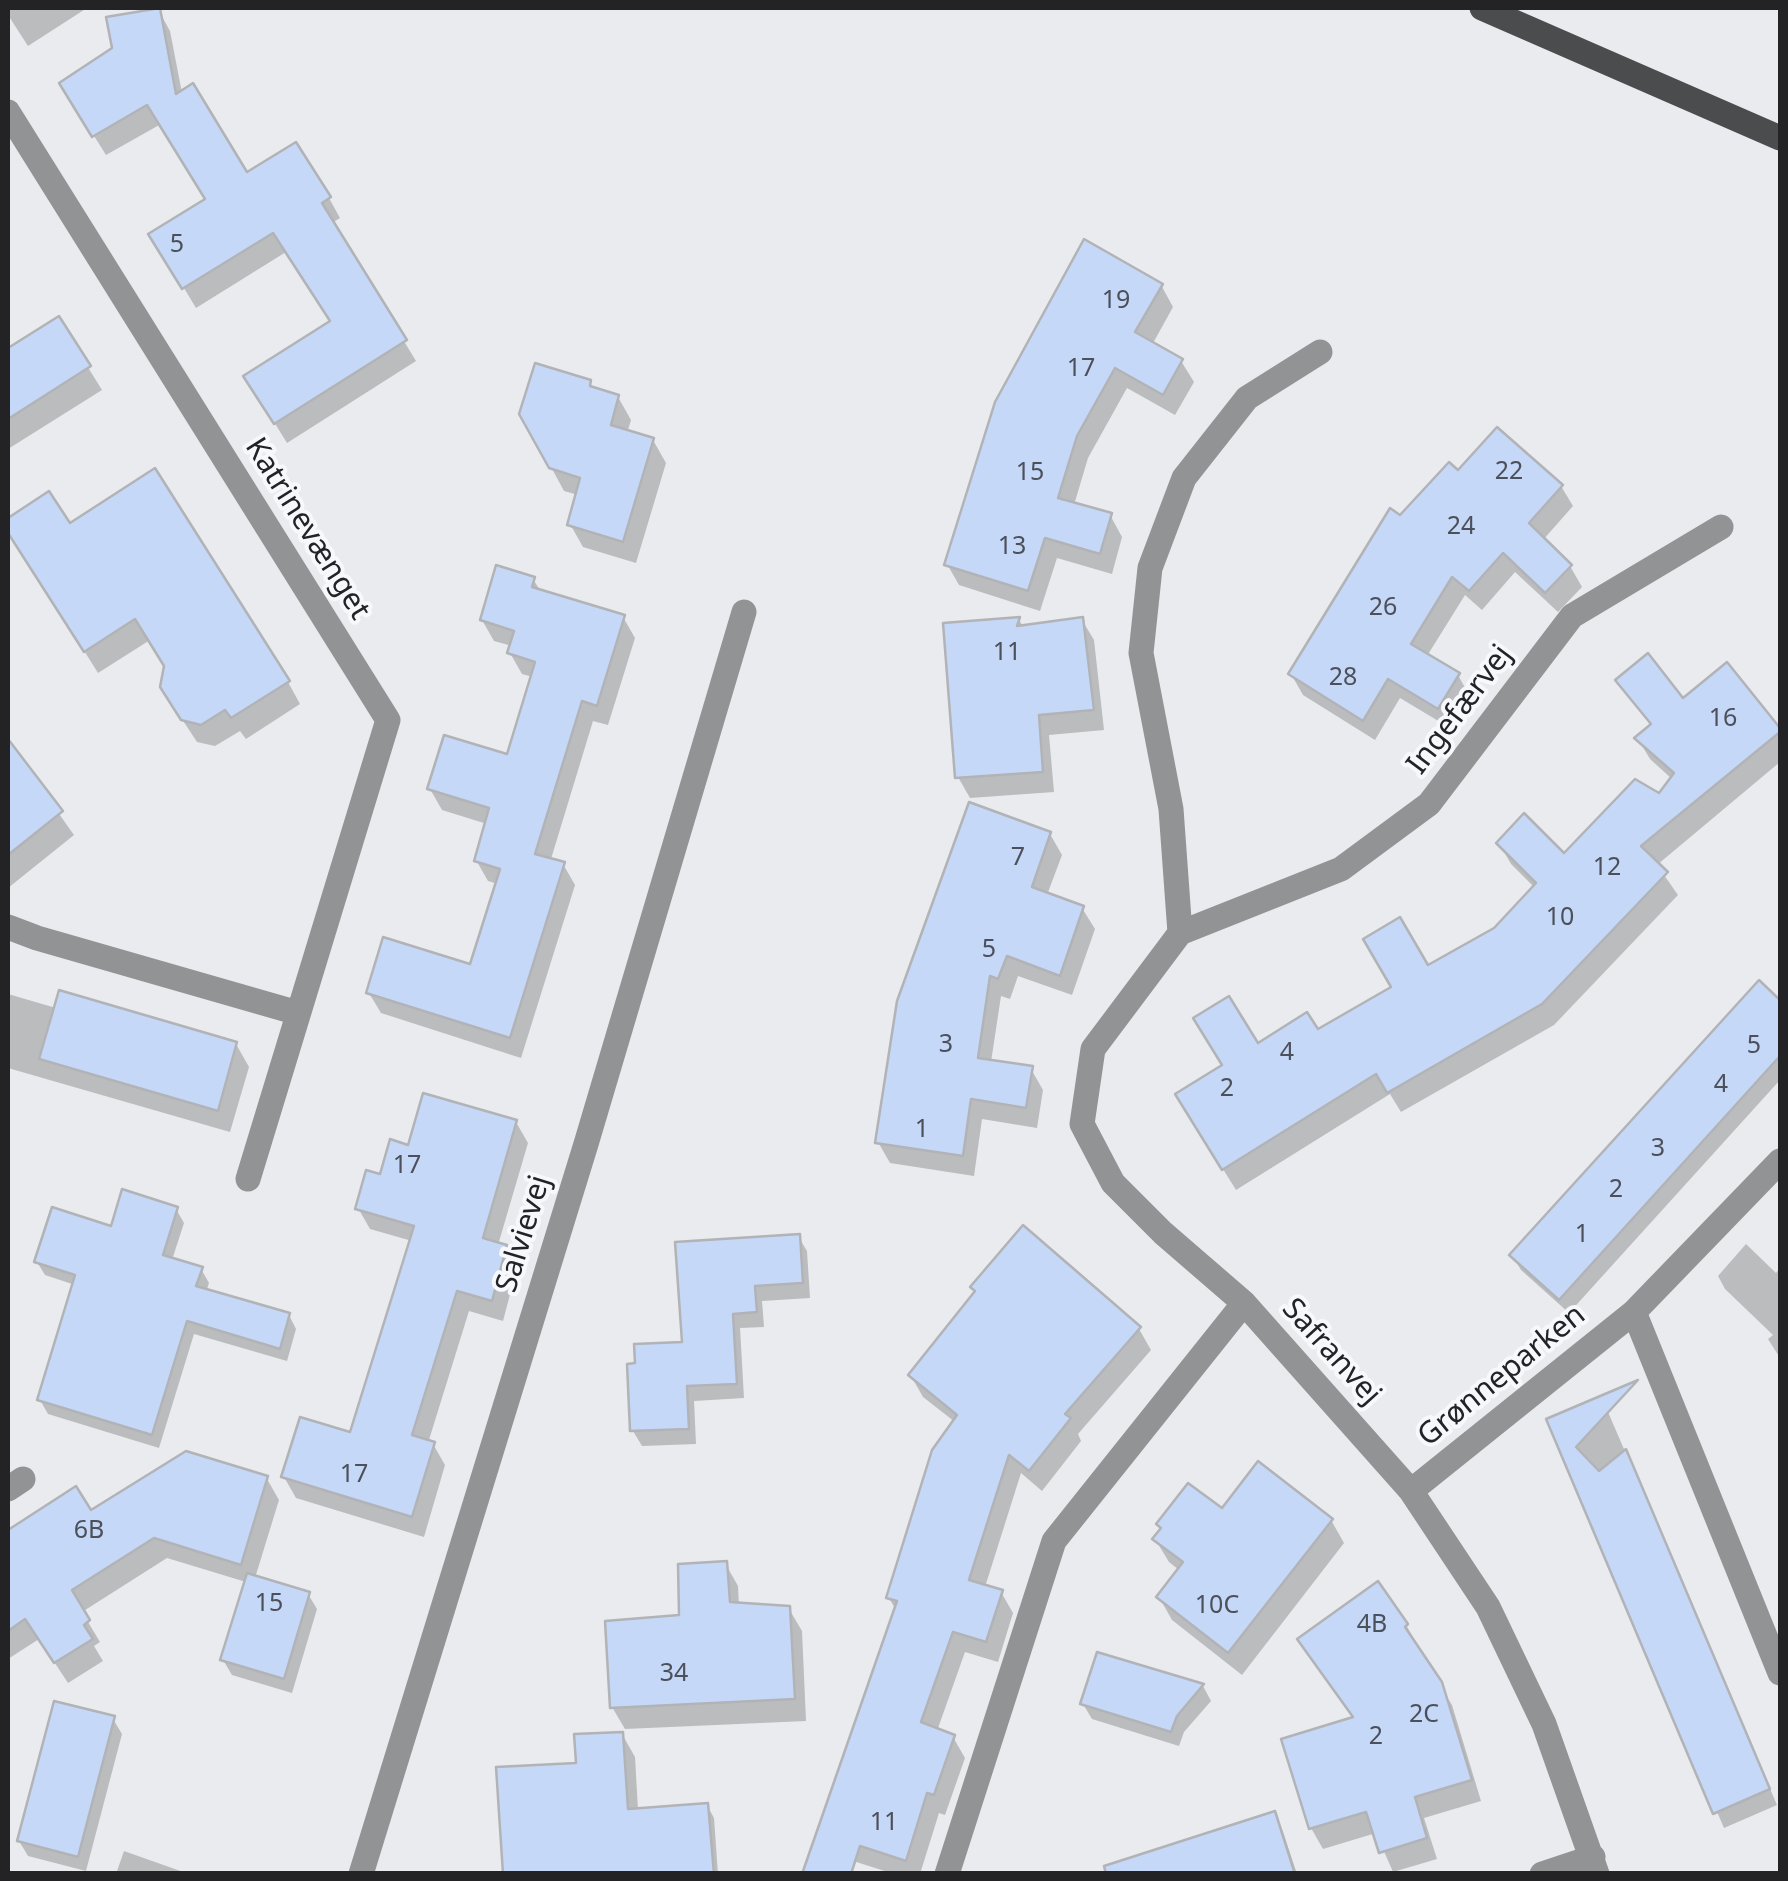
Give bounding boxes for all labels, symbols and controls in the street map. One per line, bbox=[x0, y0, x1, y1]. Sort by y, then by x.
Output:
house number: 5 bbox=[170, 230, 184, 260]
house number: 19 bbox=[1102, 286, 1130, 316]
house number: 17 bbox=[1067, 354, 1095, 384]
street label: Katrinevænget bbox=[237, 432, 377, 626]
house number: 22 bbox=[1495, 457, 1523, 487]
house number: 15 bbox=[1016, 458, 1044, 488]
house number: 24 bbox=[1447, 512, 1475, 542]
house number: 13 bbox=[998, 532, 1026, 562]
house number: 26 bbox=[1369, 593, 1397, 623]
house number: 11 bbox=[993, 638, 1021, 668]
street label: Ingefærvej bbox=[1400, 638, 1520, 782]
house number: 28 bbox=[1329, 663, 1357, 693]
house number: 16 bbox=[1709, 704, 1737, 734]
house number: 7 bbox=[1011, 843, 1025, 873]
house number: 12 bbox=[1593, 853, 1621, 883]
house number: 10 bbox=[1546, 903, 1574, 933]
house number: 5 bbox=[982, 935, 996, 965]
house number: 3 bbox=[939, 1030, 953, 1060]
house number: 5 bbox=[1747, 1031, 1761, 1061]
house number: 4 bbox=[1280, 1038, 1294, 1068]
house number: 4 bbox=[1714, 1070, 1728, 1100]
house number: 2 bbox=[1220, 1074, 1234, 1104]
house number: 1 bbox=[915, 1115, 929, 1145]
house number: 3 bbox=[1651, 1134, 1665, 1164]
house number: 17 bbox=[393, 1151, 421, 1181]
street label: Salvievej bbox=[489, 1171, 559, 1297]
house number: 2 bbox=[1609, 1175, 1623, 1205]
house number: 1 bbox=[1575, 1220, 1589, 1250]
street label: Safranvej bbox=[1274, 1291, 1388, 1413]
street label: Grønneparken bbox=[1411, 1298, 1593, 1454]
house number: 17 bbox=[340, 1460, 368, 1490]
house number: 6B bbox=[74, 1516, 104, 1546]
house number: 15 bbox=[255, 1589, 283, 1619]
house number: 10C bbox=[1195, 1591, 1239, 1621]
house number: 4B bbox=[1357, 1610, 1387, 1640]
house number: 34 bbox=[660, 1659, 688, 1689]
house number: 2C bbox=[1409, 1700, 1439, 1730]
house number: 2 bbox=[1369, 1722, 1383, 1752]
house number: 11 bbox=[870, 1808, 898, 1838]

